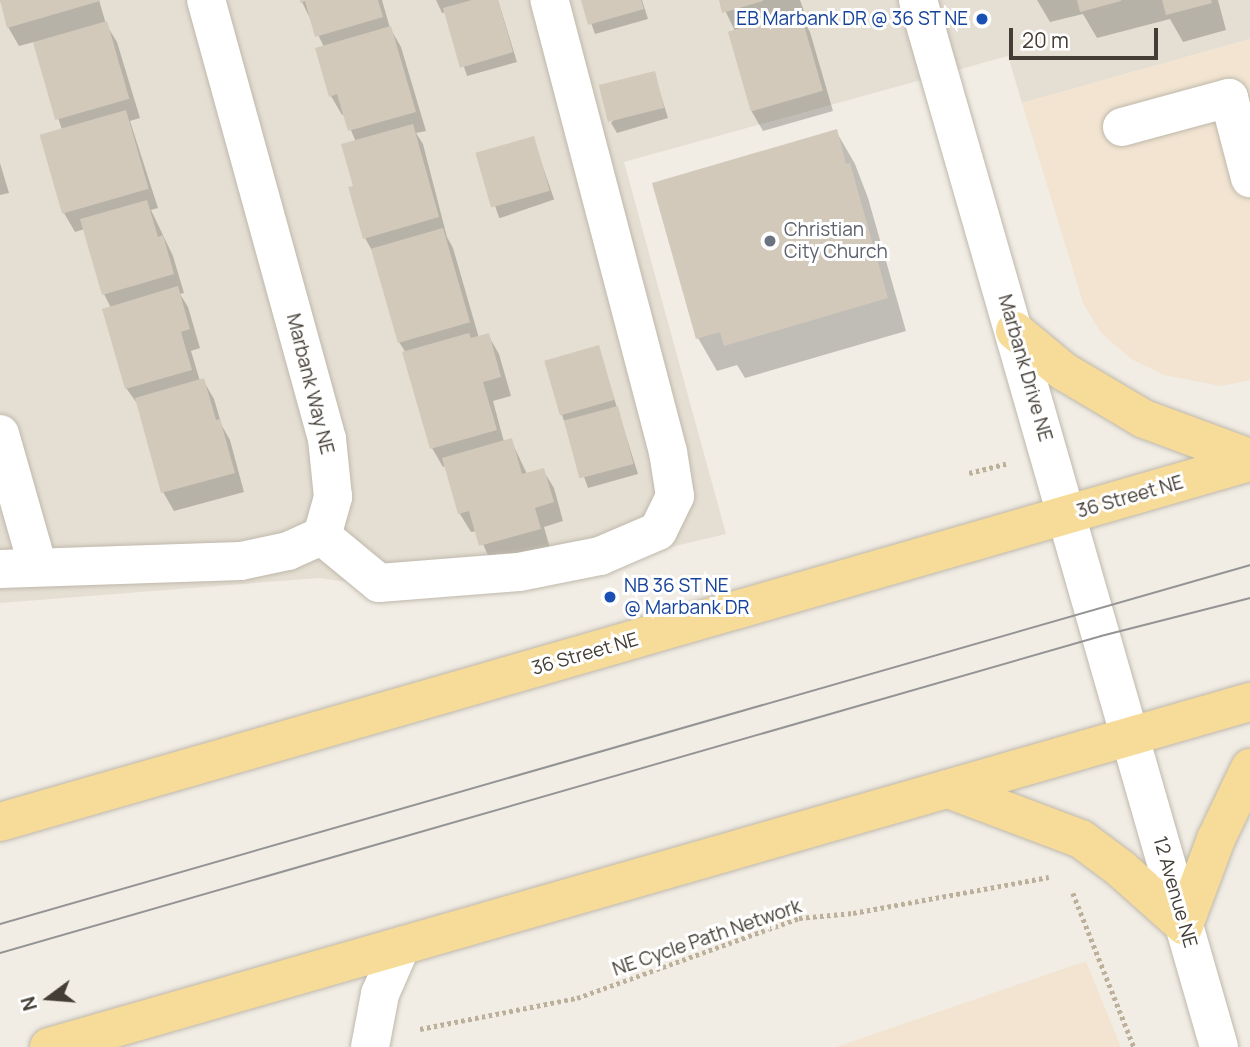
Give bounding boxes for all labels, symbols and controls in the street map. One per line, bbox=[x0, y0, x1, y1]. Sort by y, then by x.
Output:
place label: EB Marbank DR @ 36 ST NE bbox=[736, 8, 968, 30]
marker: EB Marbank DR @ 36 ST NE bbox=[974, 11, 990, 27]
scale bar bbox=[1012, 14, 1161, 58]
text: 20 m bbox=[1022, 26, 1069, 54]
place label: Christian City Church bbox=[784, 219, 888, 263]
marker: Christian City Church bbox=[762, 233, 778, 249]
street label: Marbank Drive NE bbox=[993, 292, 1057, 444]
street label: Marbank Way NE bbox=[281, 311, 339, 457]
street label: 36 Street NE bbox=[1074, 471, 1186, 523]
place label: NB 36 ST NE @ Marbank DR bbox=[624, 575, 749, 619]
marker: NB 36 ST NE @ Marbank DR bbox=[602, 589, 618, 605]
street label: 36 Street NE bbox=[529, 628, 641, 680]
street label: 12 Avenue NE bbox=[1148, 834, 1202, 950]
street label: NE Cycle Path Network bbox=[610, 895, 804, 981]
north arrow bbox=[14, 963, 84, 1033]
text: N bbox=[14, 994, 43, 1014]

